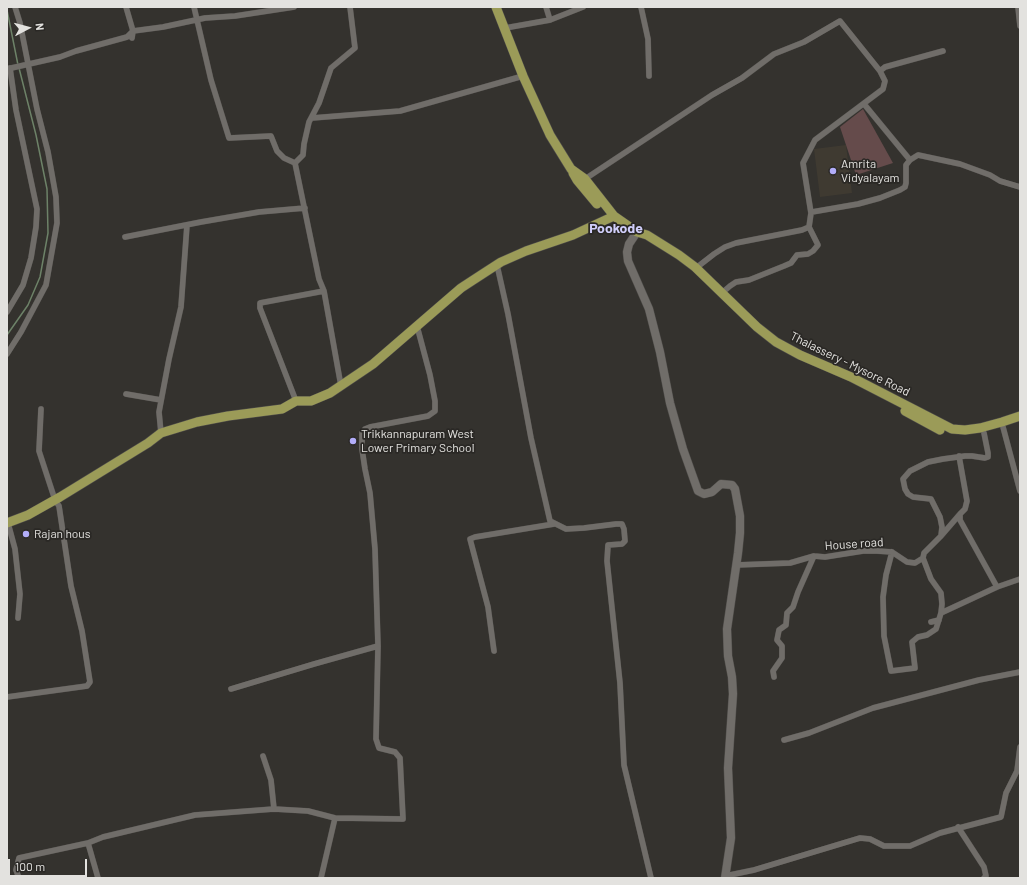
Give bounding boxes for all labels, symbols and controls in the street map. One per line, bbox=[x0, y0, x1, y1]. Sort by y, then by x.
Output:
north arrow bbox=[8, 8, 48, 48]
text: N bbox=[34, 22, 47, 31]
place label: Amrita Vidyalayam bbox=[841, 157, 899, 185]
marker: Amrita Vidyalayam bbox=[828, 166, 838, 176]
district label: Pookode bbox=[589, 220, 643, 236]
street label: Thalassery - Mysore Road bbox=[788, 329, 912, 399]
place label: Trikkannapuram West Lower Primary School bbox=[361, 427, 474, 455]
marker: Trikkannapuram West Lower Primary School bbox=[348, 436, 358, 446]
place label: Rajan hous bbox=[34, 527, 91, 541]
marker: Rajan hous bbox=[21, 529, 31, 539]
street label: House road bbox=[824, 535, 884, 553]
scale bar bbox=[10, 851, 89, 877]
text: 100 m bbox=[15, 859, 45, 873]

